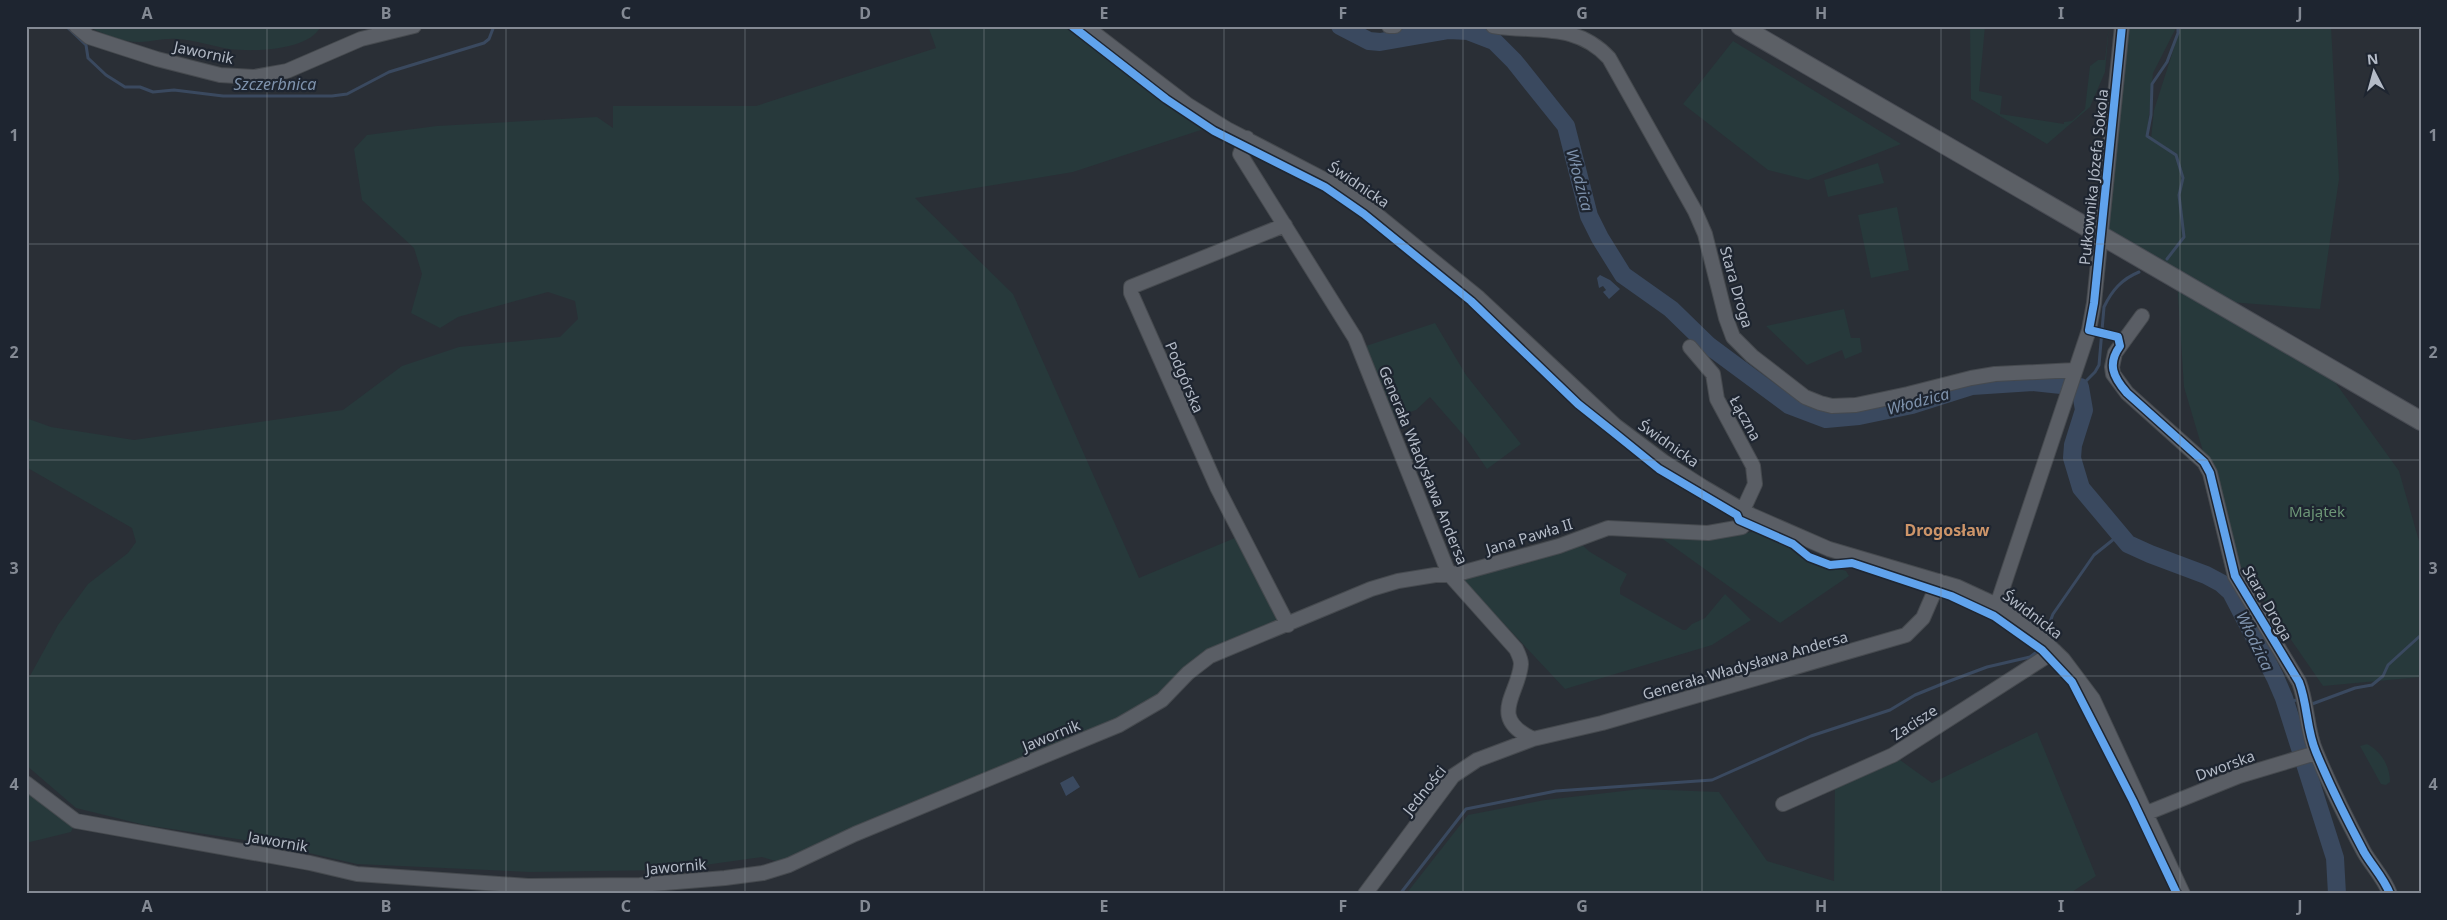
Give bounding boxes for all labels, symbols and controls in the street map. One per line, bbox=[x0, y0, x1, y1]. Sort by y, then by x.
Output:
text: A bbox=[141, 2, 153, 24]
text: B bbox=[381, 2, 391, 24]
text: C bbox=[621, 2, 631, 24]
text: D bbox=[859, 2, 871, 24]
text: E bbox=[1100, 2, 1109, 24]
text: F bbox=[1339, 2, 1347, 24]
text: G bbox=[1576, 2, 1588, 24]
text: H bbox=[1815, 2, 1827, 24]
text: I bbox=[2058, 2, 2064, 24]
text: J bbox=[2295, 2, 2303, 24]
street label: Jawornik bbox=[170, 35, 236, 68]
north arrow bbox=[2350, 48, 2400, 98]
text: N bbox=[2366, 49, 2379, 69]
water label: Szczerbnica bbox=[234, 73, 316, 95]
street label: Pułkownika Józefa Sokola bbox=[2074, 88, 2112, 266]
text: 1 bbox=[9, 124, 19, 146]
text: 1 bbox=[2428, 124, 2438, 146]
water label: Włodzica bbox=[1561, 146, 1599, 214]
street label: Świdnicka bbox=[1324, 156, 1394, 212]
street label: Stara Droga bbox=[1716, 244, 1758, 330]
street label: Podgórska bbox=[1161, 338, 1209, 416]
text: 2 bbox=[9, 341, 19, 363]
text: 2 bbox=[2428, 341, 2438, 363]
street label: Generała Władysława Andersa bbox=[1375, 363, 1473, 567]
water label: Włodzica bbox=[1884, 382, 1952, 420]
street label: Łączna bbox=[1726, 392, 1766, 444]
street label: Świdnicka bbox=[1635, 415, 1703, 471]
park label: Majątek bbox=[2289, 501, 2345, 521]
street label: Jana Pawła II bbox=[1481, 513, 1575, 559]
district label: Drogosław bbox=[1905, 519, 1990, 541]
text: 3 bbox=[9, 557, 19, 579]
text: 3 bbox=[2428, 557, 2438, 579]
street label: Stara Droga bbox=[2238, 562, 2298, 644]
street label: Świdnicka bbox=[1999, 585, 2067, 643]
water label: Włodzica bbox=[2231, 608, 2279, 674]
street label: Generała Władysława Andersa bbox=[1640, 626, 1850, 704]
street label: Zacisze bbox=[1887, 700, 1941, 744]
street label: Jawornik bbox=[1017, 714, 1083, 756]
street label: Dworska bbox=[2193, 745, 2257, 785]
street label: Jedności bbox=[1397, 761, 1450, 821]
text: 4 bbox=[9, 773, 19, 795]
text: 4 bbox=[2428, 773, 2438, 795]
street label: Jawornik bbox=[244, 826, 310, 856]
street label: Jawornik bbox=[643, 853, 707, 879]
text: A bbox=[141, 895, 153, 917]
text: B bbox=[381, 895, 391, 917]
text: C bbox=[621, 895, 631, 917]
text: D bbox=[859, 895, 871, 917]
text: E bbox=[1100, 895, 1109, 917]
text: F bbox=[1339, 895, 1347, 917]
text: G bbox=[1576, 895, 1588, 917]
text: H bbox=[1815, 895, 1827, 917]
text: I bbox=[2058, 895, 2064, 917]
text: J bbox=[2295, 895, 2303, 917]

